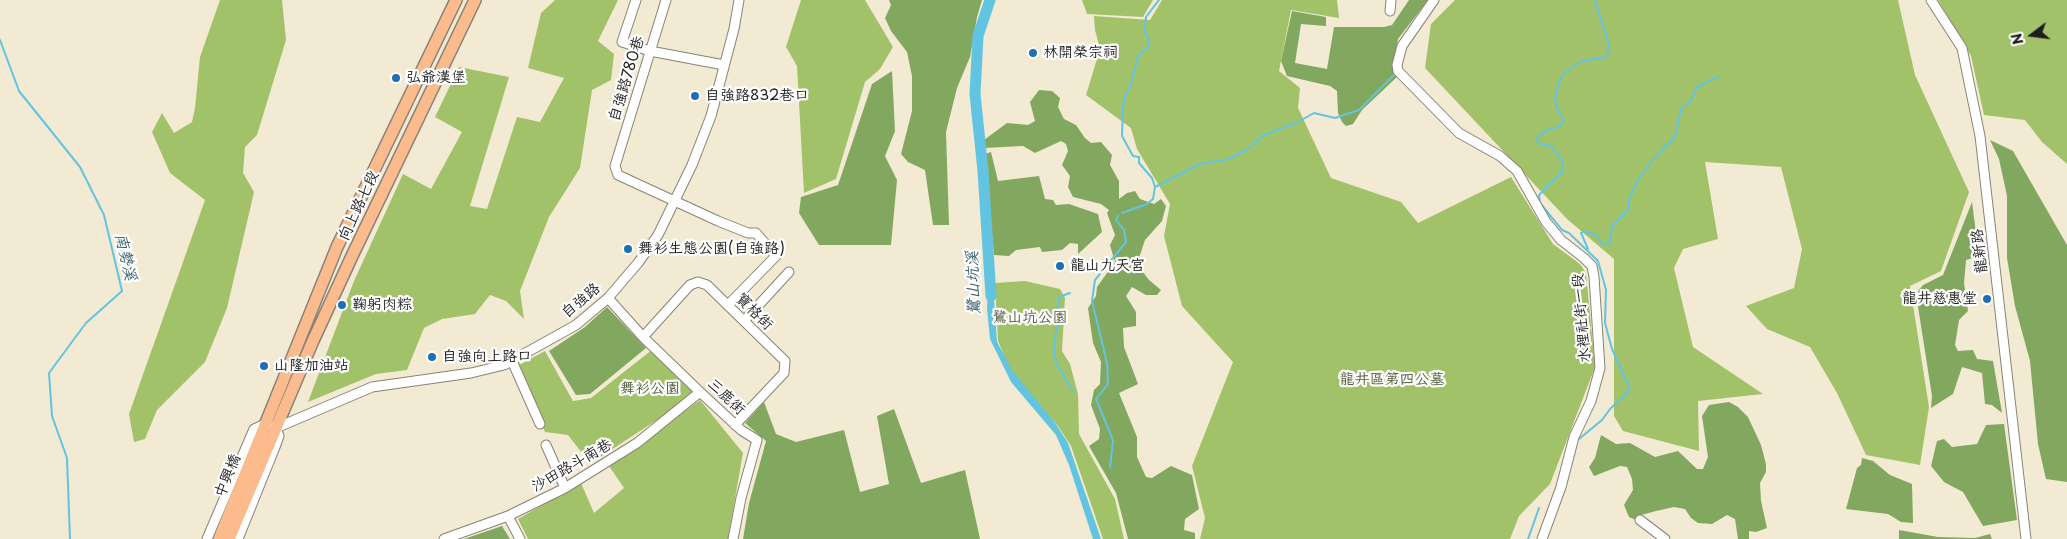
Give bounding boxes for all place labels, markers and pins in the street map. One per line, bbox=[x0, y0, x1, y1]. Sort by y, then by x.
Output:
place label: 林開榮宗祠 bbox=[1043, 44, 1118, 62]
marker: 林開榮宗祠 bbox=[1027, 47, 1039, 59]
place label: 弘爺漢堡 bbox=[406, 69, 466, 87]
marker: 弘爺漢堡 bbox=[390, 72, 402, 84]
place label: 自強路832巷口 bbox=[705, 87, 809, 105]
marker: 自強路832巷口 bbox=[689, 90, 701, 102]
place label: 舞衫生態公園(自強路) bbox=[638, 240, 785, 258]
marker: 舞衫生態公園(自強路) bbox=[622, 243, 634, 255]
place label: 龍山九天宮 bbox=[1070, 257, 1145, 275]
marker: 龍山九天宮 bbox=[1054, 260, 1066, 272]
place label: 龍井慈惠堂 bbox=[1902, 290, 1977, 308]
marker: 龍井慈惠堂 bbox=[1981, 293, 1993, 305]
place label: 鞠躬肉粽 bbox=[352, 296, 412, 314]
marker: 鞠躬肉粽 bbox=[336, 299, 348, 311]
place label: 自強向上路口 bbox=[442, 348, 532, 366]
marker: 自強向上路口 bbox=[426, 351, 438, 363]
place label: 山隆加油站 bbox=[274, 357, 349, 375]
marker: 山隆加油站 bbox=[258, 360, 270, 372]

